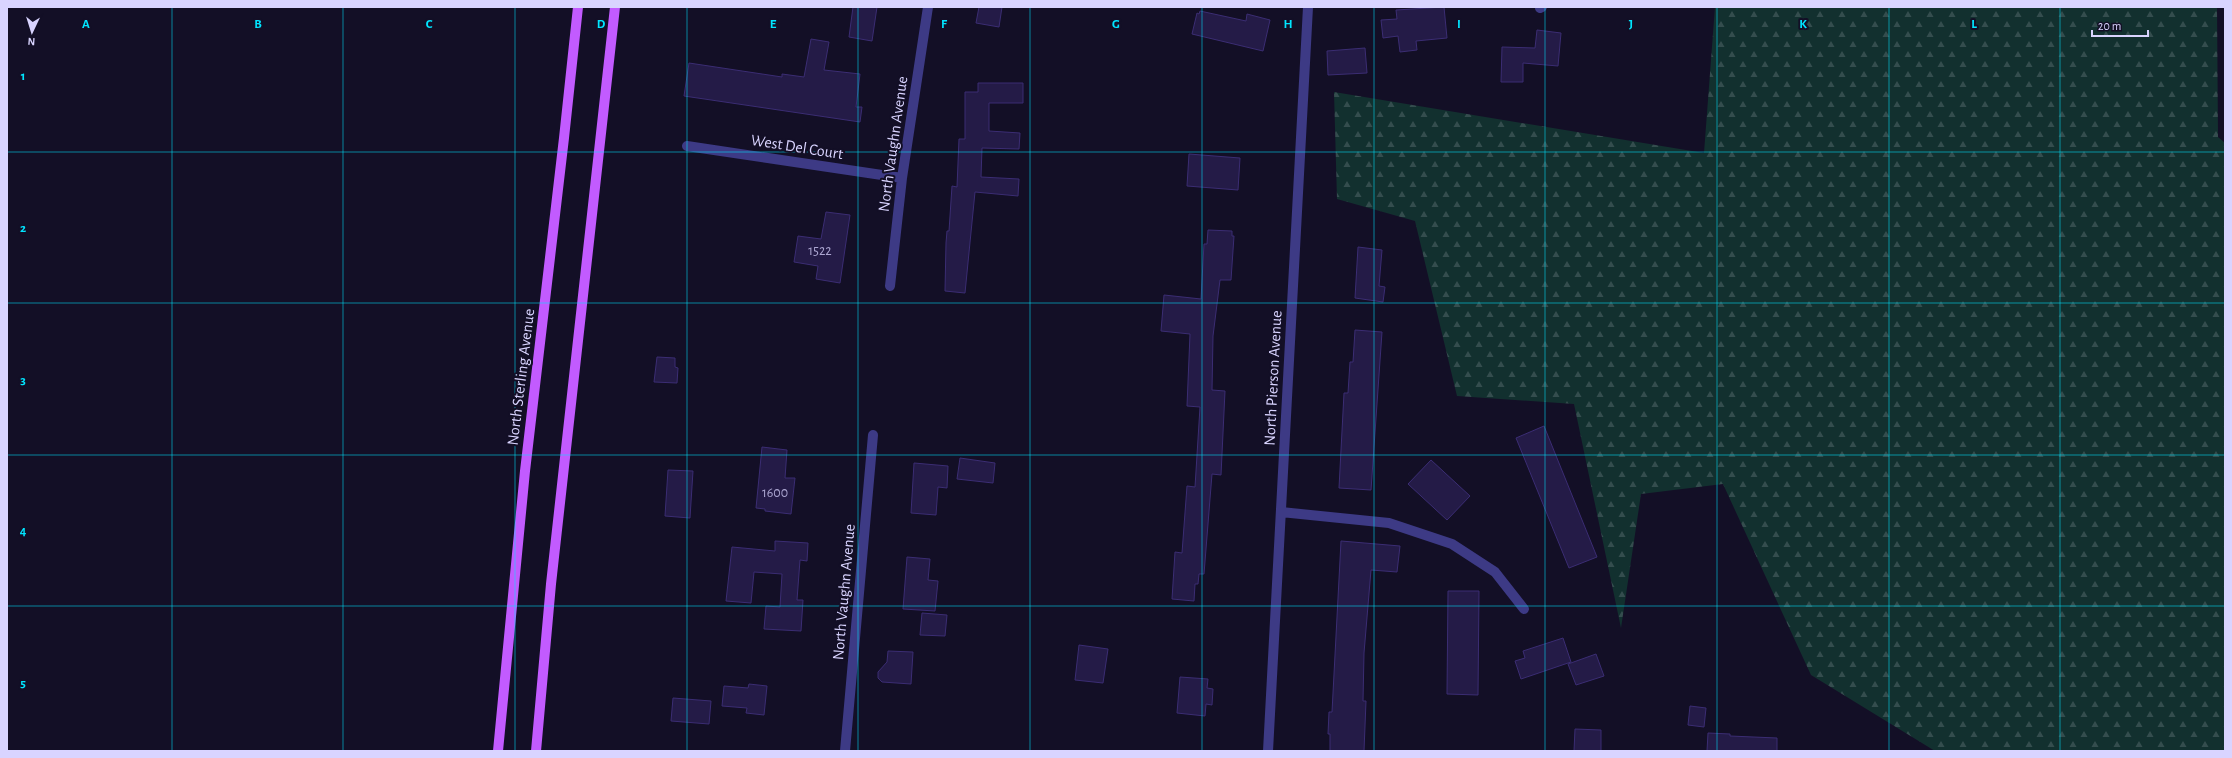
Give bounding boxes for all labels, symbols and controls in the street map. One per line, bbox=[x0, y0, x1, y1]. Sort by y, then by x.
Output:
north arrow bbox=[12, 12, 52, 52]
scale bar bbox=[2092, 12, 2148, 38]
text: A bbox=[82, 18, 90, 31]
text: B bbox=[254, 18, 262, 31]
text: C bbox=[426, 18, 433, 31]
text: D bbox=[597, 18, 606, 31]
text: E bbox=[770, 18, 777, 31]
text: F bbox=[941, 18, 948, 31]
text: G bbox=[1112, 18, 1120, 31]
text: H bbox=[1283, 18, 1293, 31]
text: I bbox=[1457, 18, 1461, 31]
text: J bbox=[1629, 18, 1633, 31]
text: K bbox=[1799, 18, 1807, 31]
text: L bbox=[1971, 18, 1977, 31]
text: 20 m bbox=[2098, 20, 2121, 32]
text: N bbox=[27, 36, 36, 47]
text: 1 bbox=[21, 70, 25, 83]
street label: North Vaughn Avenue bbox=[876, 75, 910, 213]
street label: West Del Court bbox=[750, 132, 844, 162]
text: 2 bbox=[20, 222, 26, 235]
house number: 1522 bbox=[808, 244, 832, 258]
street label: North Sterling Avenue bbox=[505, 308, 537, 446]
street label: North Pierson Avenue bbox=[1261, 310, 1285, 446]
text: 3 bbox=[20, 374, 26, 387]
house number: 1600 bbox=[762, 486, 788, 500]
street label: North Vaughn Avenue bbox=[830, 523, 858, 661]
text: 4 bbox=[20, 525, 27, 538]
text: 5 bbox=[20, 677, 26, 690]

